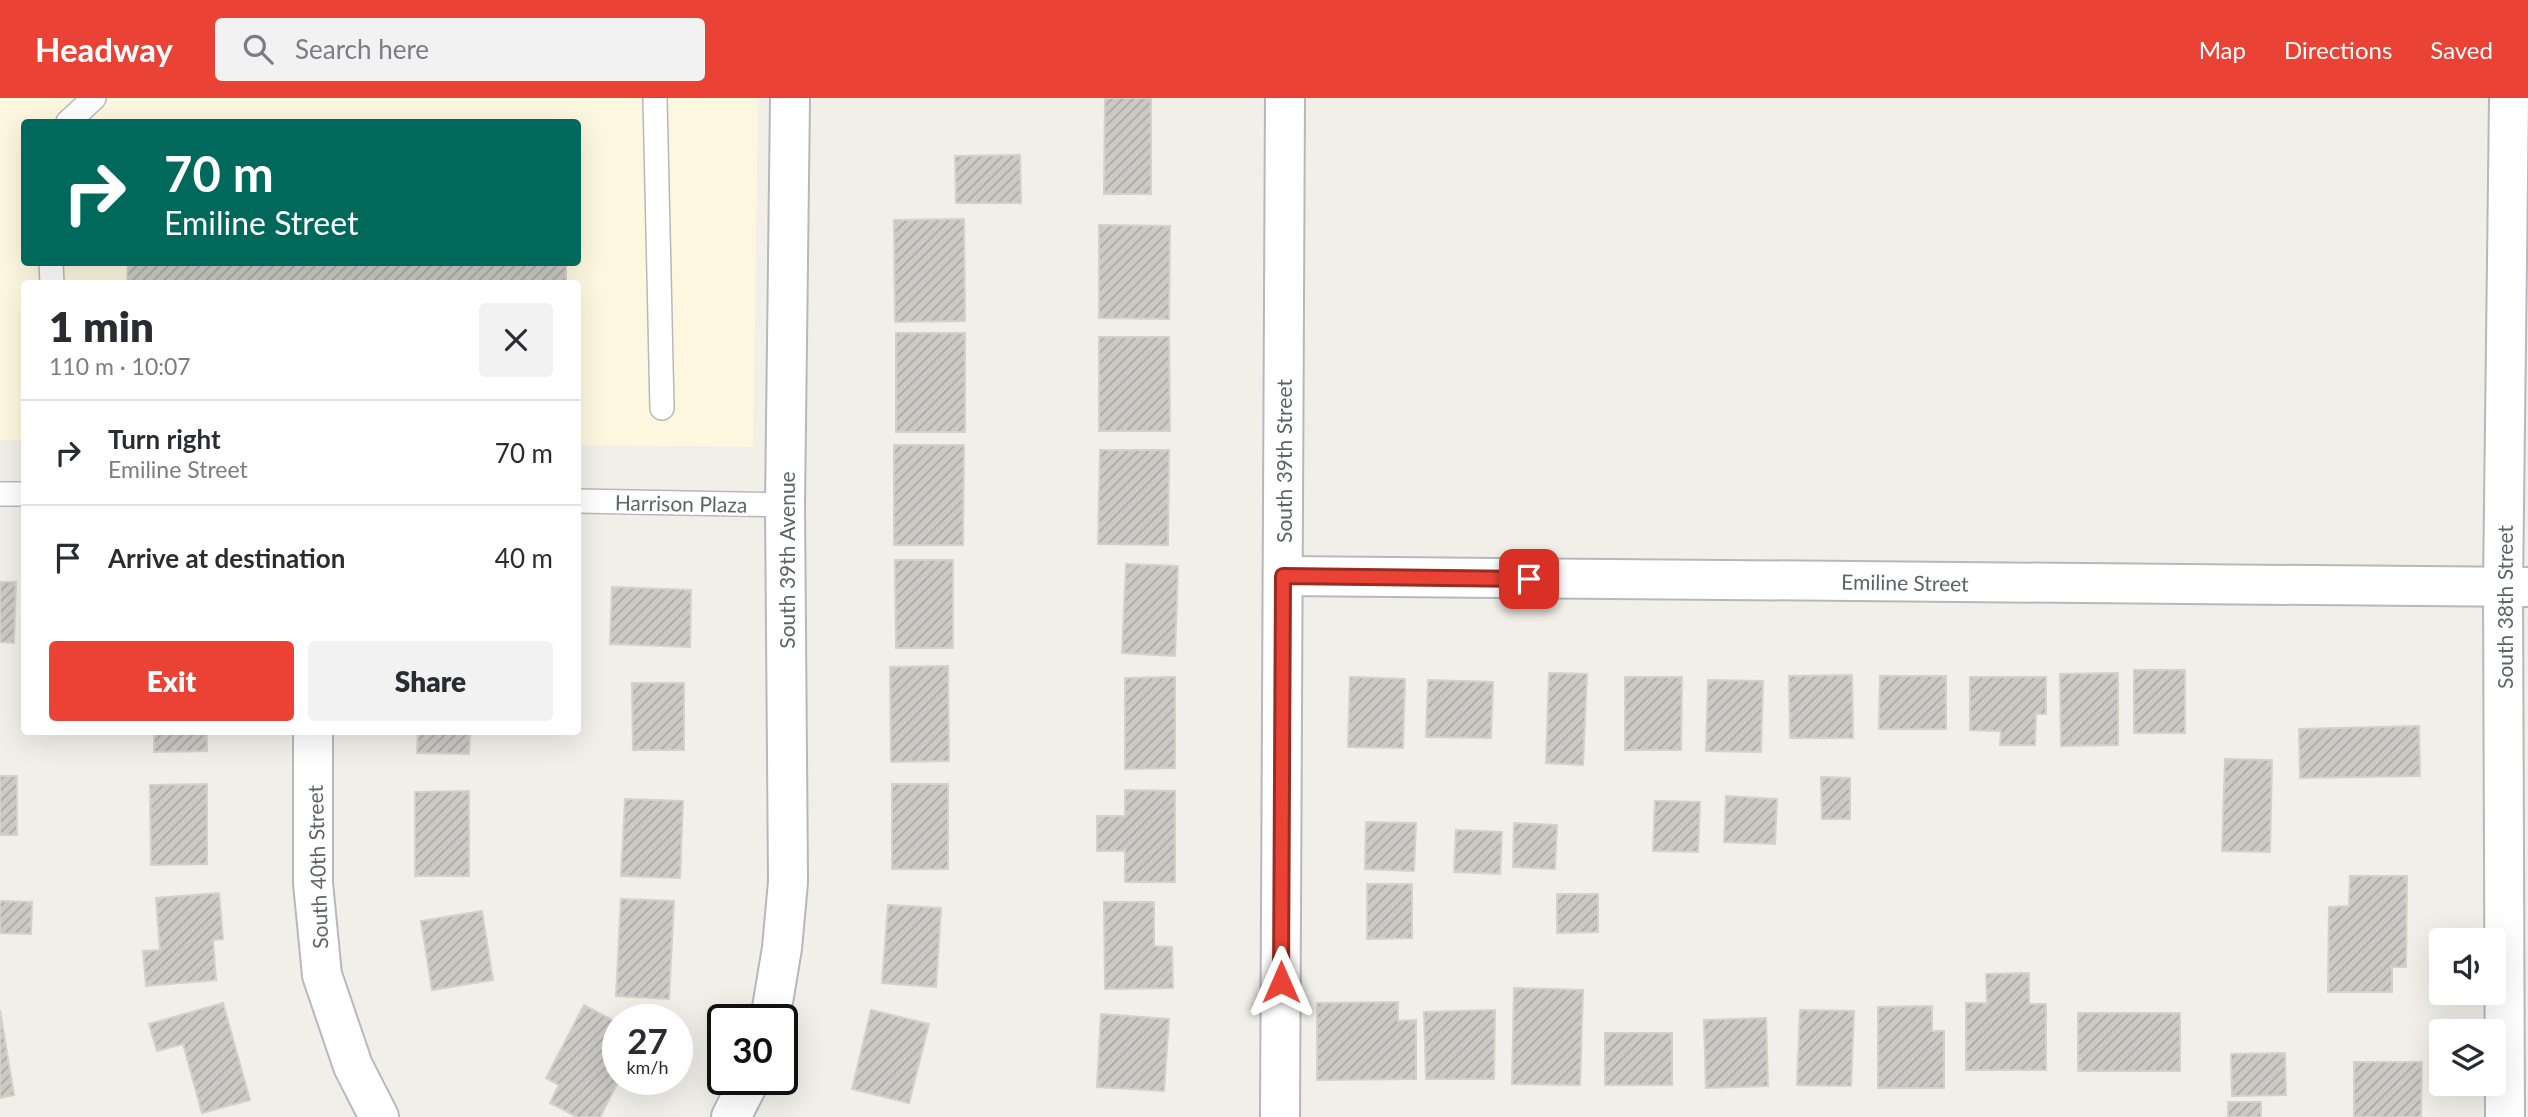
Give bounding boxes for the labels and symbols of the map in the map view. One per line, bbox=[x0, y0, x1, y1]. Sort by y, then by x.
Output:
street label: South 39th Street bbox=[1271, 379, 1296, 543]
street label: South 39th Avenue bbox=[774, 471, 799, 649]
street label: Harrison Plaza bbox=[615, 489, 747, 517]
street label: South 38th Street bbox=[2492, 525, 2517, 689]
pin bbox=[1499, 549, 1559, 609]
street label: Emiline Street bbox=[1841, 568, 1969, 596]
street label: South 40th Street bbox=[302, 784, 332, 949]
position arrow bbox=[1244, 945, 1318, 1019]
speed limit sign: 30 bbox=[707, 1004, 798, 1095]

